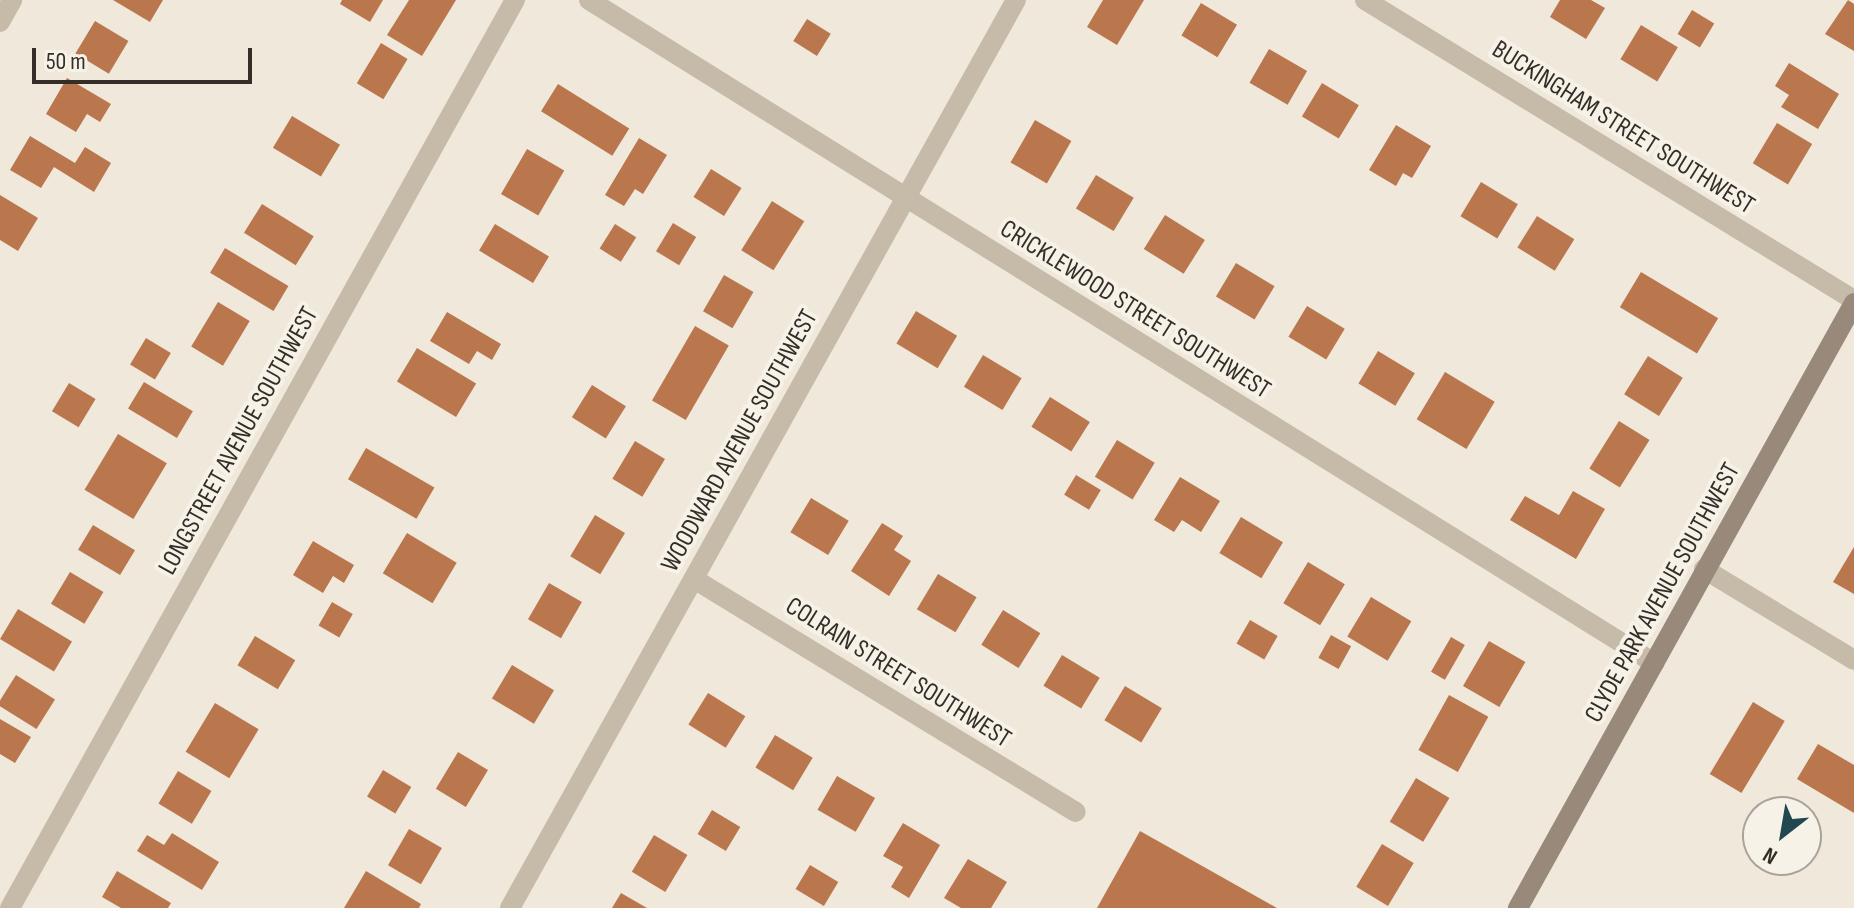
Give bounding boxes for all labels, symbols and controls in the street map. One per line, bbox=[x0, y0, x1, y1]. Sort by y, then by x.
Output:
scale bar bbox=[36, 32, 256, 82]
street label: BUCKINGHAM STREET SOUTHWEST bbox=[1486, 34, 1760, 222]
text: 50 m bbox=[46, 47, 86, 76]
street label: CRICKLEWOOD STREET SOUTHWEST bbox=[994, 214, 1276, 406]
street label: LONGSTREET AVENUE SOUTHWEST bbox=[152, 302, 326, 580]
street label: WOODWARD AVENUE SOUTHWEST bbox=[655, 305, 825, 577]
street label: CLYDE PARK AVENUE SOUTHWEST bbox=[1579, 458, 1747, 728]
street label: COLRAIN STREET SOUTHWEST bbox=[780, 591, 1016, 755]
north arrow bbox=[1742, 796, 1822, 876]
text: N bbox=[1758, 841, 1782, 870]

